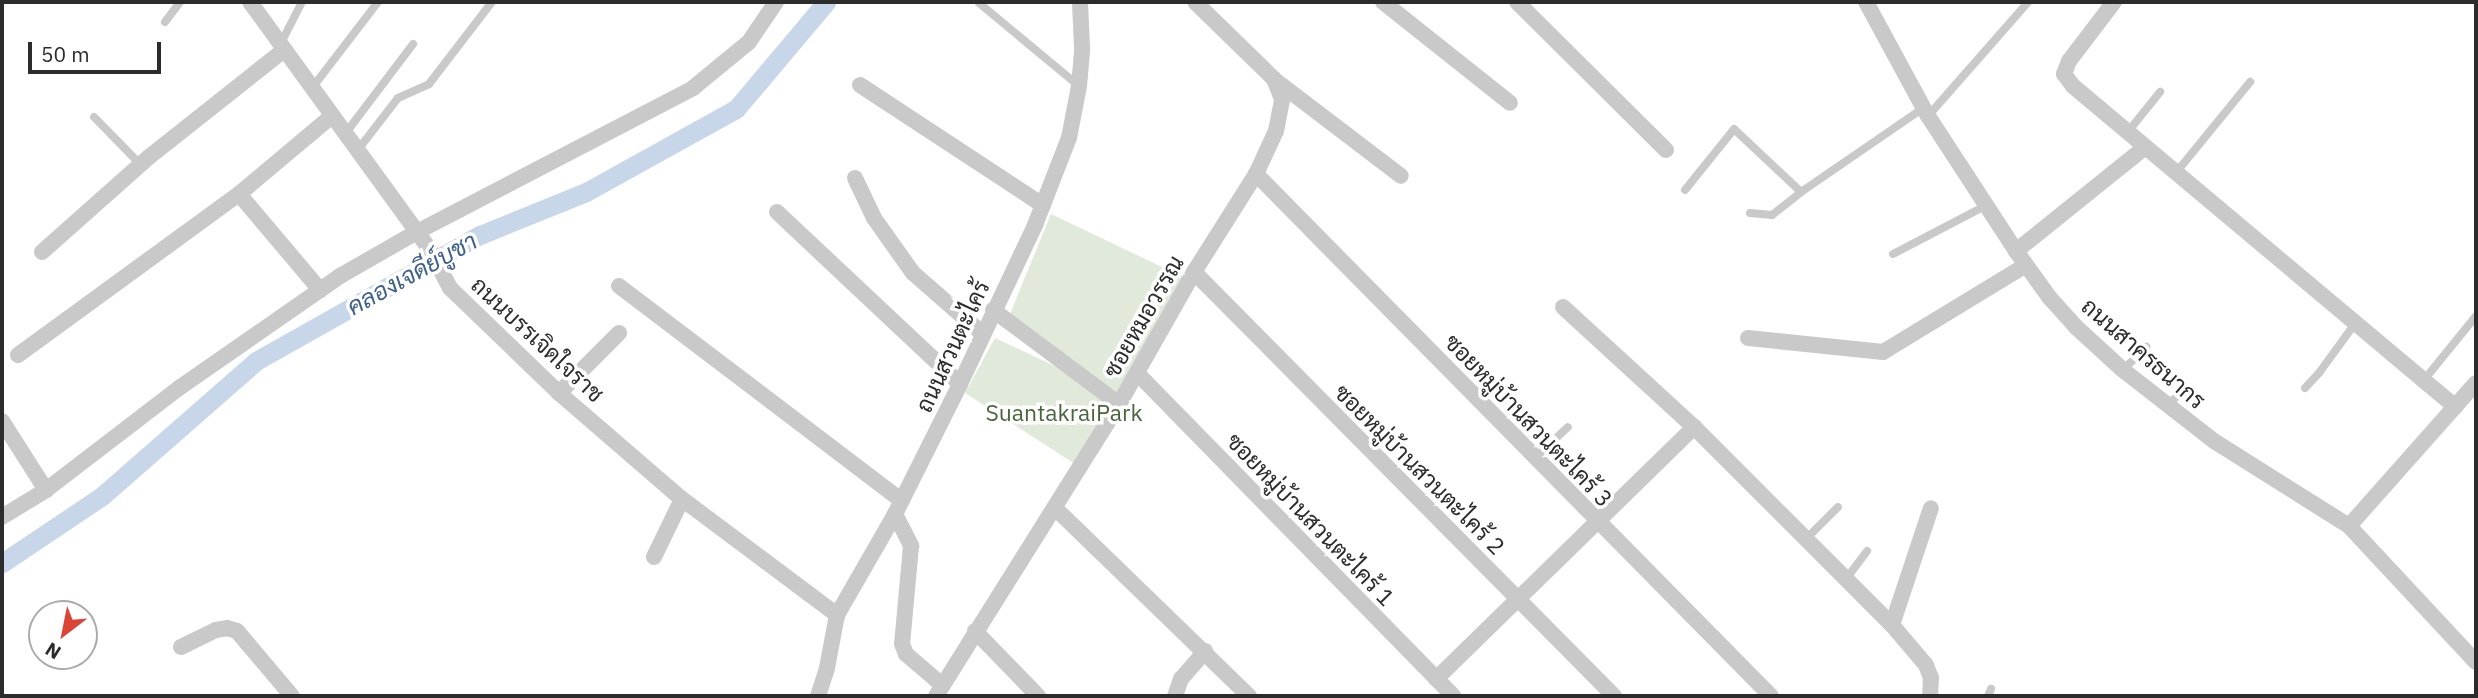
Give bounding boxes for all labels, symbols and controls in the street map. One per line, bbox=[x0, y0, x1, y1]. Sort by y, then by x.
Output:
scale bar bbox=[32, 28, 164, 72]
text: 50 m bbox=[41, 40, 90, 68]
water label: คลองเจดีย์บูชา bbox=[342, 227, 482, 321]
street label: ซอยหมอวรรณ bbox=[1097, 250, 1189, 382]
street label: ถนนบรรเจิดใจราช bbox=[466, 271, 610, 407]
street label: ถนนสวนตะไคร้ bbox=[909, 276, 995, 416]
street label: ถนนสาครธนากร bbox=[2077, 292, 2211, 414]
street label: ซอยหมู่บ้านสวนตะไคร้ 3 bbox=[1439, 328, 1619, 512]
street label: ซอยหมู่บ้านสวนตะไคร้ 2 bbox=[1329, 378, 1511, 560]
park label: SuantakraiPark bbox=[985, 398, 1143, 426]
street label: ซอยหมู่บ้านสวนตะไคร้ 1 bbox=[1221, 427, 1401, 611]
north arrow bbox=[28, 600, 98, 670]
text: N bbox=[41, 637, 65, 665]

